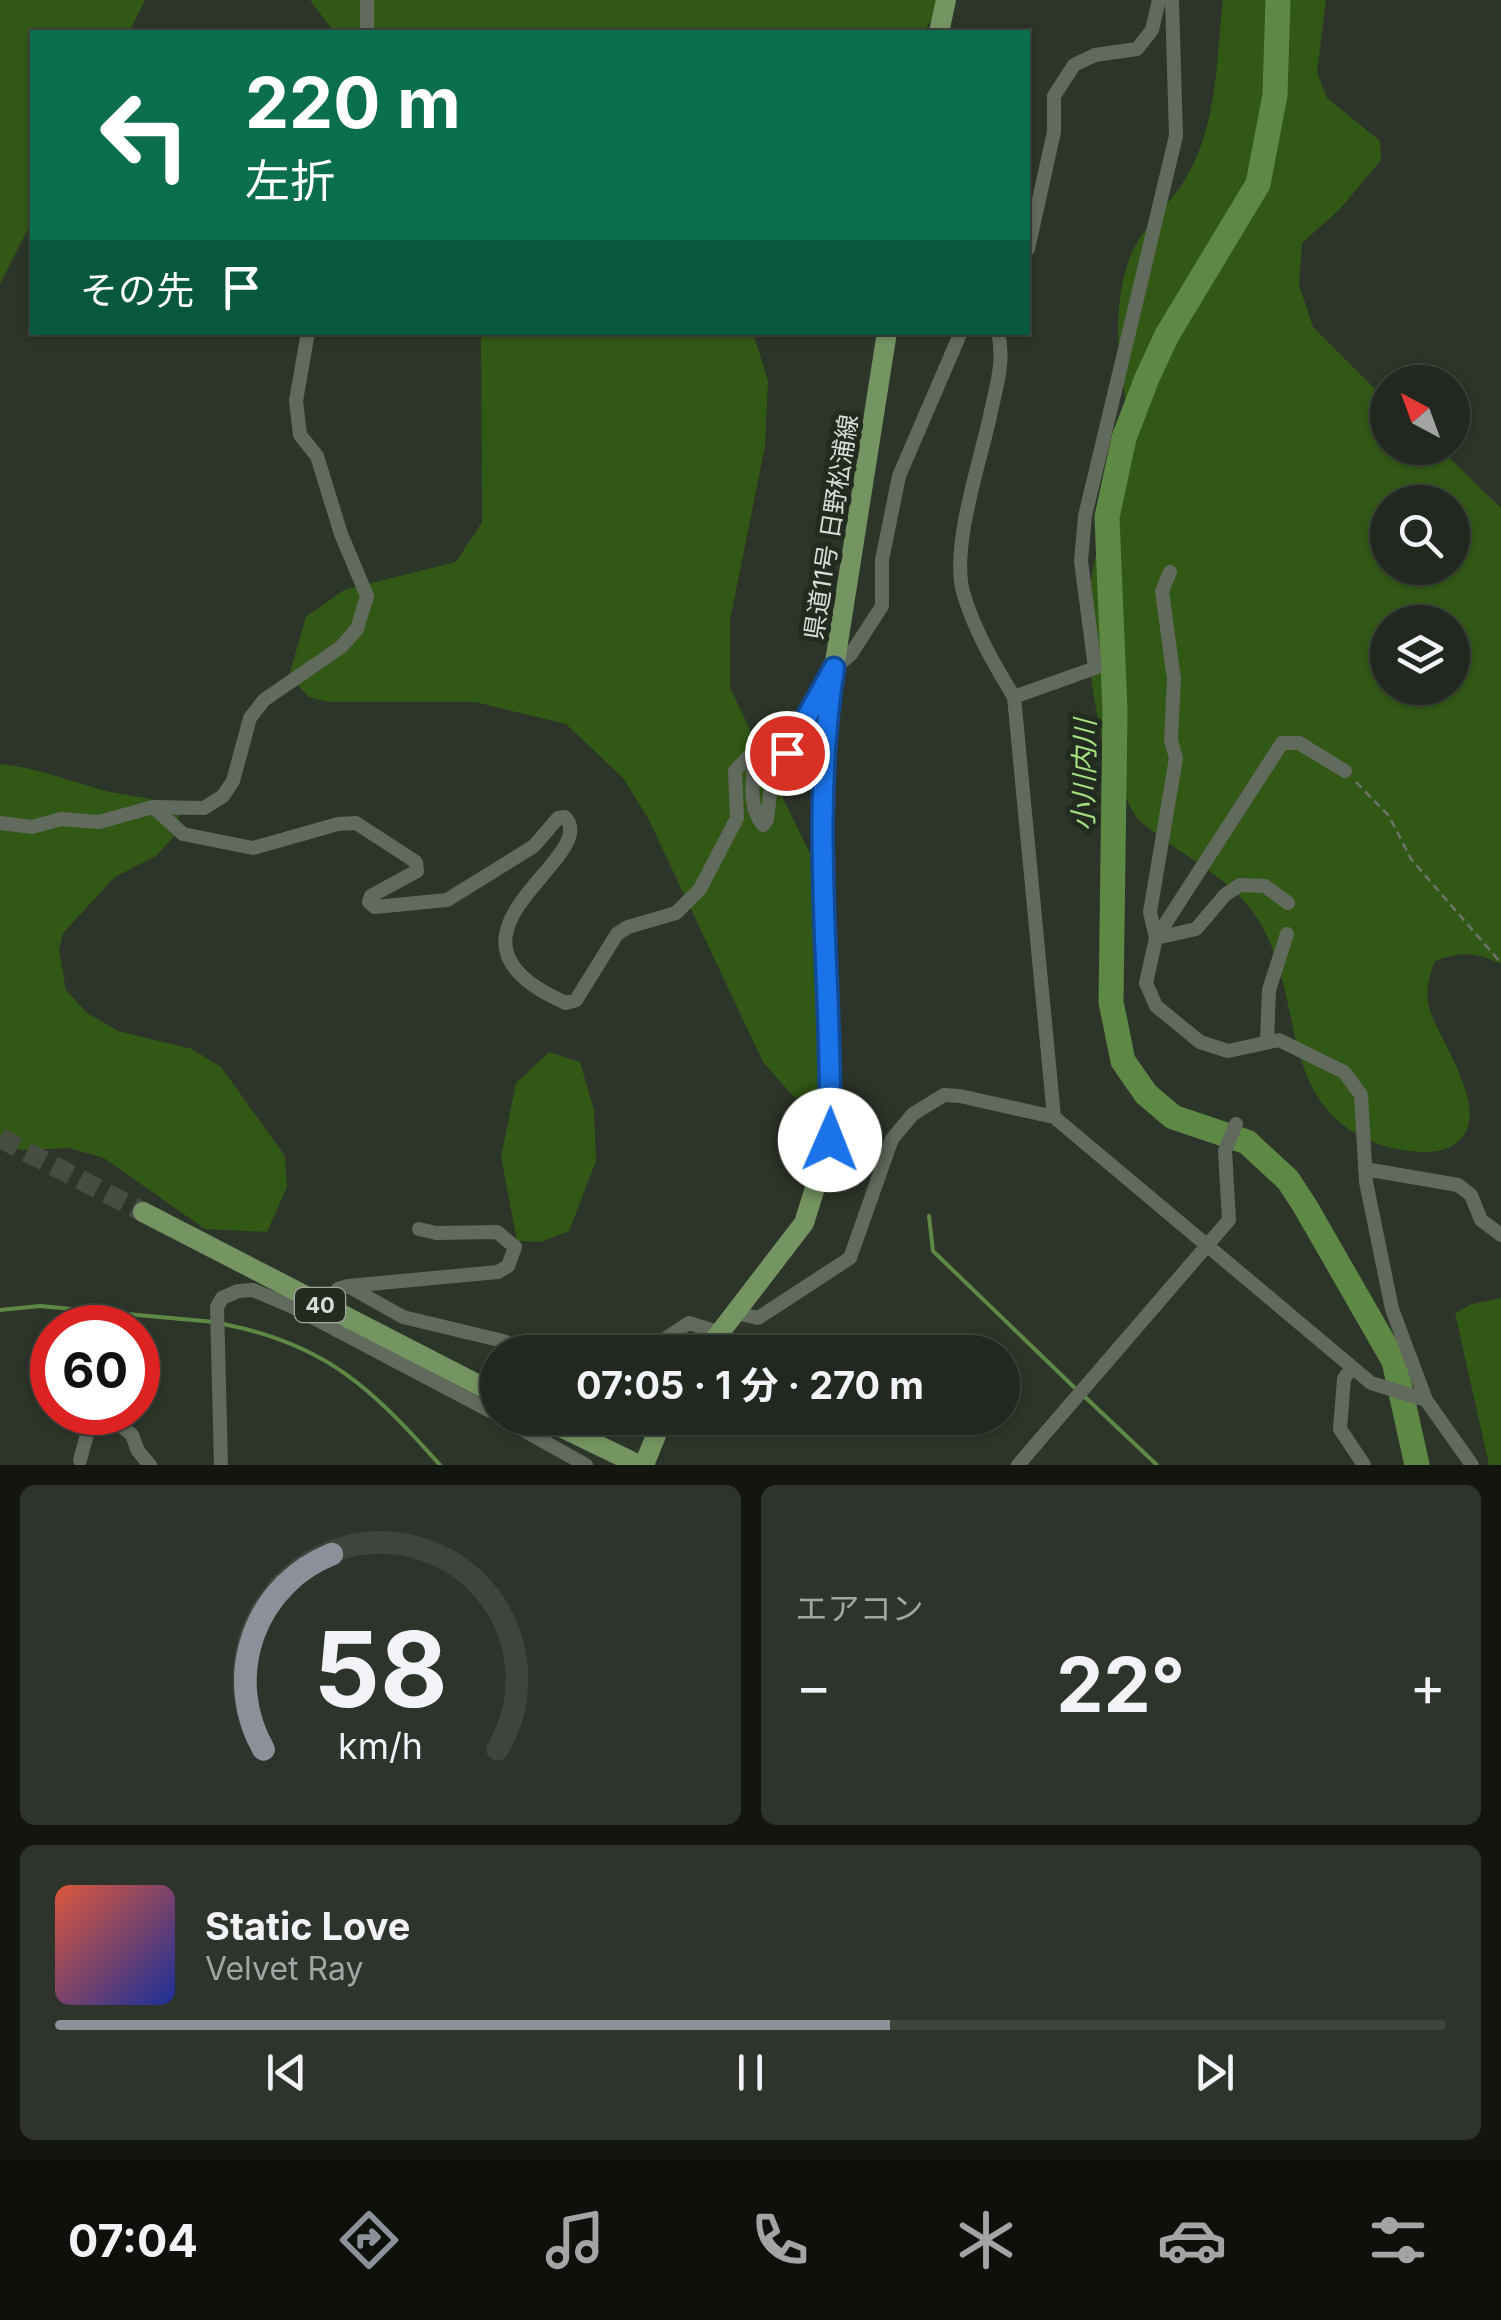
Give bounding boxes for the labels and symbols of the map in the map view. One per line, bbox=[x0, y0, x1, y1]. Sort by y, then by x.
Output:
north arrow bbox=[1370, 365, 1470, 465]
street label: 県道11号 日野松浦線 bbox=[798, 412, 864, 642]
pin bbox=[745, 711, 830, 796]
water label: 小川内川 bbox=[1066, 716, 1102, 831]
position arrow bbox=[778, 1088, 882, 1192]
road number: 40 bbox=[295, 1288, 345, 1322]
speed limit sign: 60 bbox=[30, 1305, 160, 1435]

